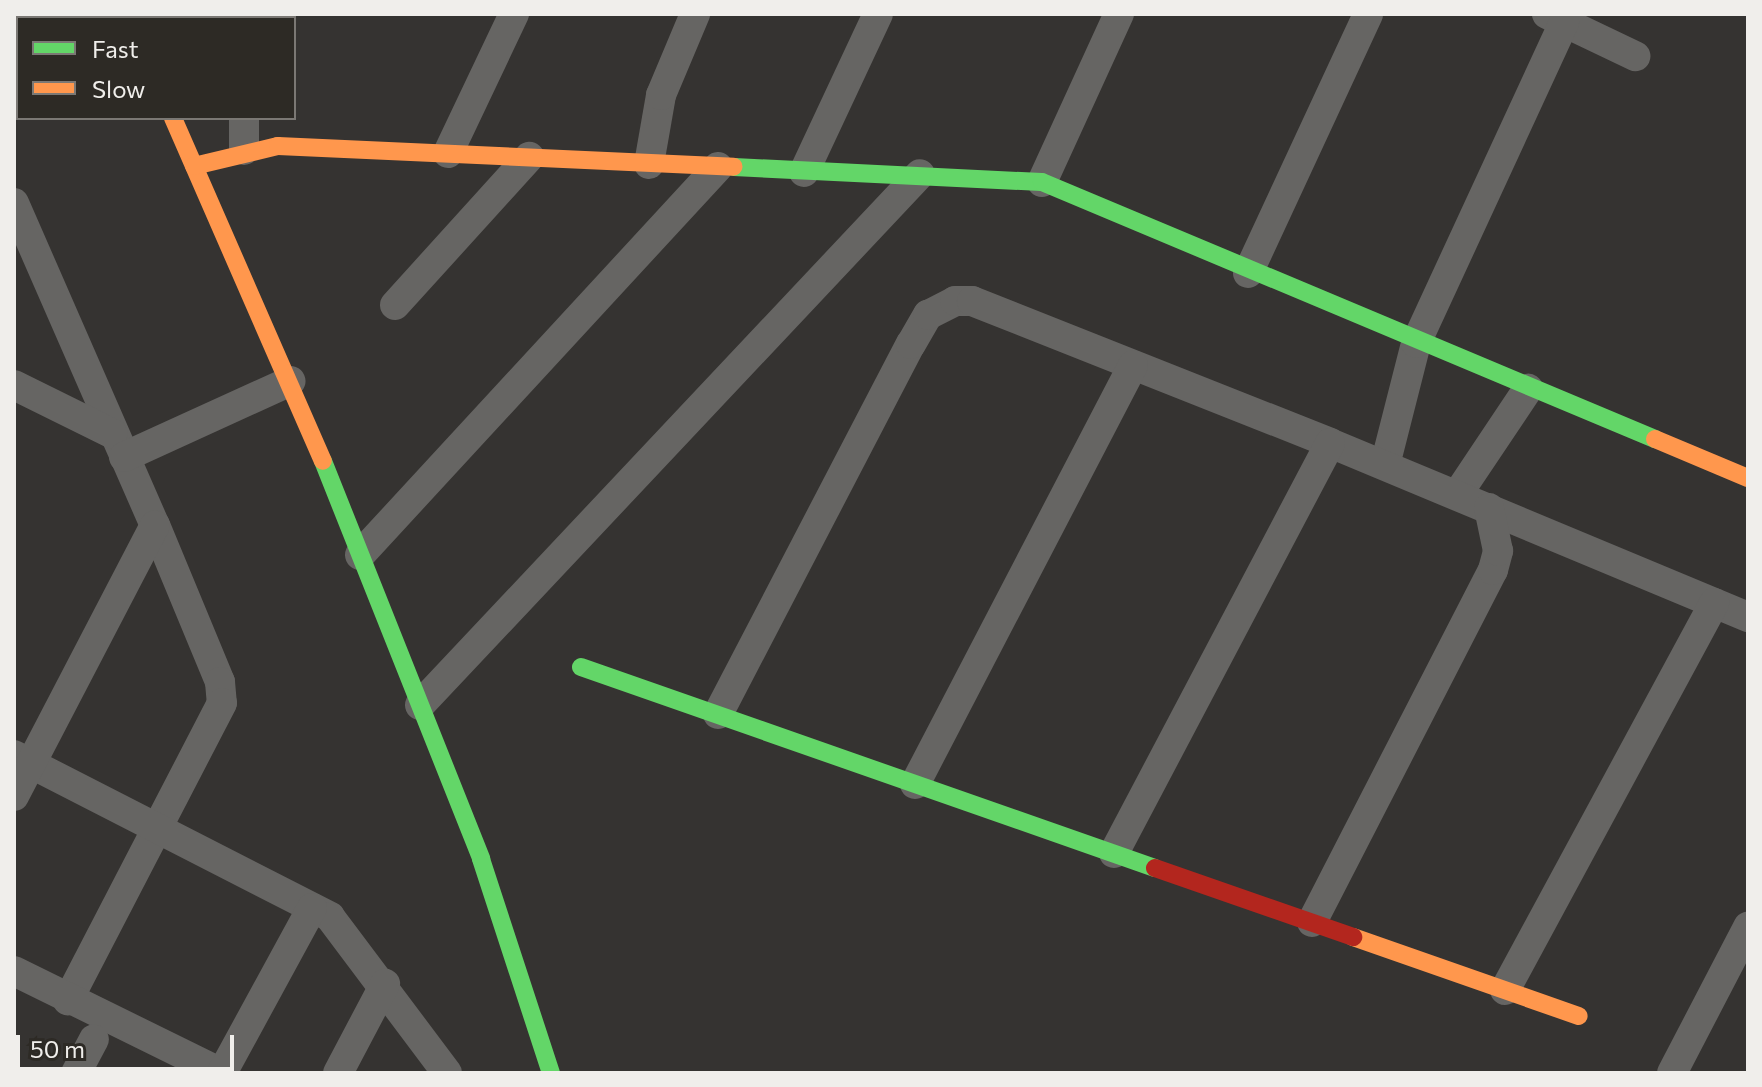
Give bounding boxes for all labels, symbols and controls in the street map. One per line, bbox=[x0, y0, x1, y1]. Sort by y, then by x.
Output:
legend bbox=[16, 16, 296, 120]
text: Fast bbox=[92, 34, 139, 63]
text: Slow bbox=[92, 74, 145, 103]
scale bar bbox=[20, 1019, 238, 1069]
text: 50 m bbox=[30, 1034, 85, 1063]

